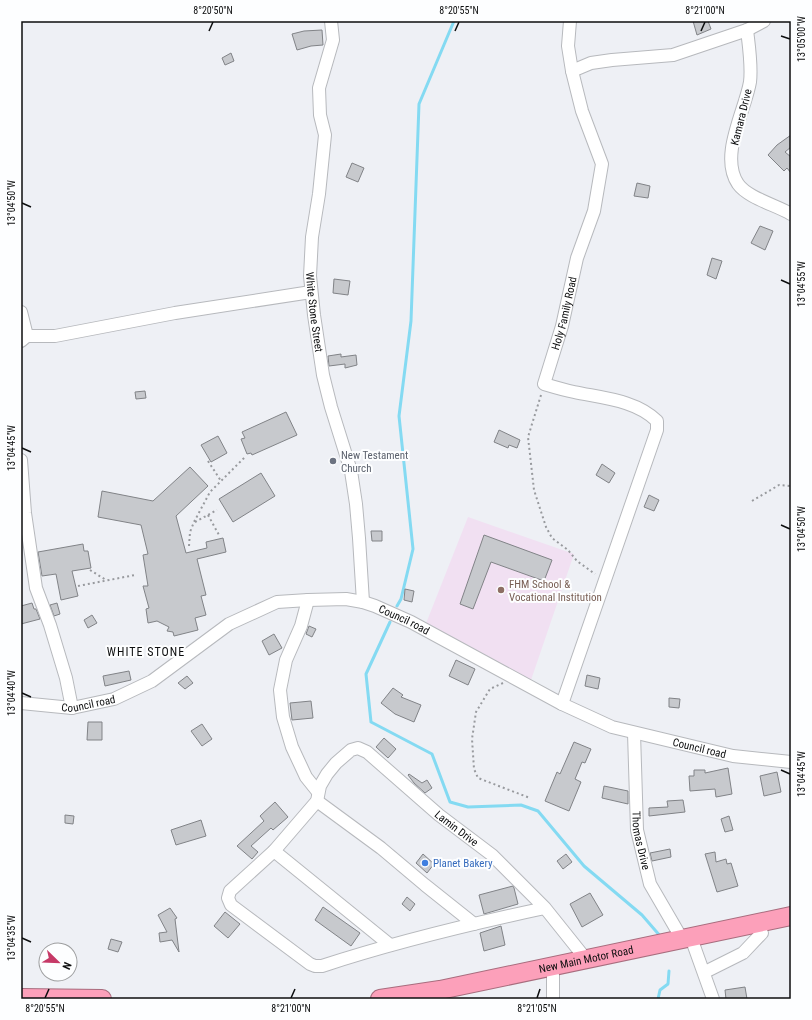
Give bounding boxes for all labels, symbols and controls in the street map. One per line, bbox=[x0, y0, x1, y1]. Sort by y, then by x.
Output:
text: 8°20'50"N bbox=[193, 5, 233, 16]
text: 8°20'55"N bbox=[439, 5, 479, 16]
text: 8°21'00"N bbox=[685, 5, 725, 16]
text: 13°05'00"W bbox=[796, 16, 807, 62]
street label: Kamara Drive bbox=[728, 88, 755, 147]
text: 13°04'50"W bbox=[6, 180, 17, 226]
text: 13°04'55"W bbox=[796, 261, 807, 307]
street label: White Stone Street bbox=[303, 272, 325, 353]
street label: Holy Family Road bbox=[549, 275, 580, 352]
text: 13°04'45"W bbox=[6, 425, 17, 471]
place label: New Testament Church bbox=[341, 449, 408, 475]
marker: New Testament Church bbox=[328, 456, 338, 466]
text: 13°04'50"W bbox=[796, 506, 807, 552]
place label: FHM School & Vocational Institution bbox=[509, 578, 602, 604]
marker: FHM School & Vocational Institution bbox=[496, 585, 506, 595]
street label: Council road bbox=[377, 602, 432, 638]
district label: WHITE STONE bbox=[107, 645, 185, 659]
text: 13°04'40"W bbox=[6, 670, 17, 716]
street label: Council road bbox=[61, 693, 117, 715]
street label: Council road bbox=[671, 736, 727, 761]
text: 13°04'45"W bbox=[796, 751, 807, 797]
street label: Lamin Drive bbox=[432, 808, 481, 849]
street label: Thomas Drive bbox=[629, 811, 652, 871]
place label: Planet Bakery bbox=[433, 857, 493, 870]
marker: Planet Bakery bbox=[420, 858, 430, 868]
text: 13°04'35"W bbox=[6, 915, 17, 961]
north arrow bbox=[38, 942, 78, 982]
street label: New Main Motor Road bbox=[538, 943, 635, 976]
text: N bbox=[59, 960, 74, 972]
text: 8°20'55"N bbox=[25, 1003, 65, 1014]
text: 8°21'00"N bbox=[271, 1003, 311, 1014]
text: 8°21'05"N bbox=[517, 1003, 557, 1014]

